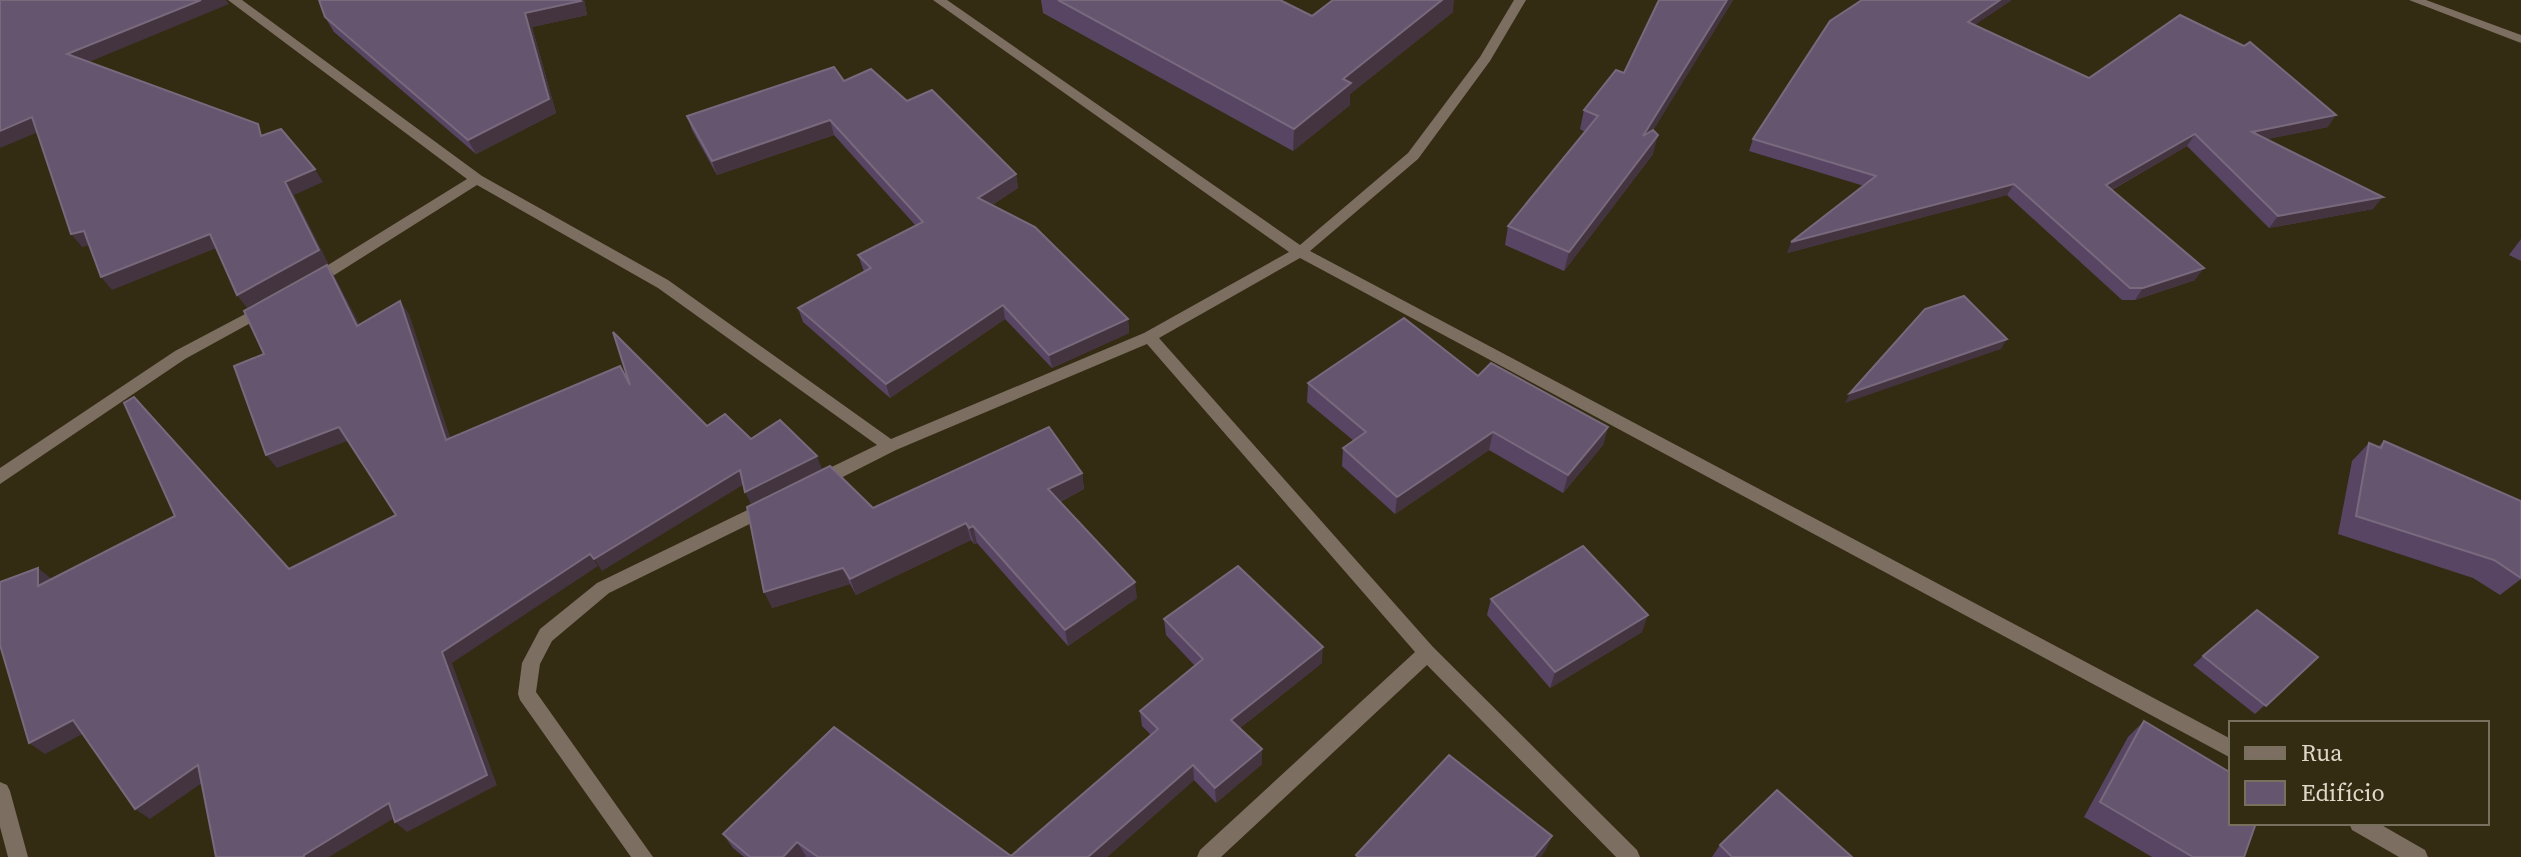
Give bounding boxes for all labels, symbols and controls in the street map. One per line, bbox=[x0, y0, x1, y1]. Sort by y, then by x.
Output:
legend bbox=[2229, 721, 2489, 825]
text: Rua bbox=[2301, 736, 2343, 769]
text: Edifício bbox=[2301, 776, 2385, 809]

